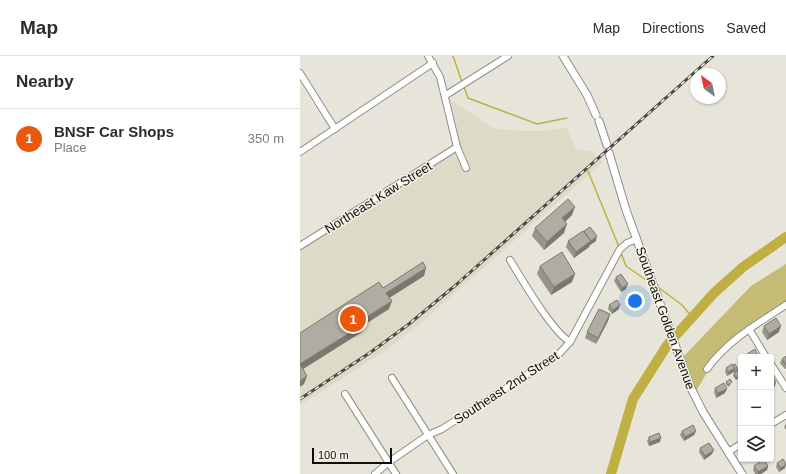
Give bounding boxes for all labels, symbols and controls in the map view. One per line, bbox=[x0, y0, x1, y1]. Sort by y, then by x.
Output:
text: Map bbox=[20, 17, 58, 38]
text: Map bbox=[593, 20, 620, 36]
text: Directions bbox=[642, 20, 704, 36]
text: Saved bbox=[726, 20, 766, 36]
north arrow bbox=[690, 68, 726, 104]
text: Nearby bbox=[16, 72, 74, 91]
text: BNSF Car Shops bbox=[54, 123, 174, 140]
text: 1 bbox=[25, 131, 33, 146]
text: 350 m bbox=[248, 131, 284, 146]
text: Place bbox=[54, 140, 87, 155]
street label: Northeast Kaw Street bbox=[322, 158, 435, 237]
street label: Southeast Golden Avenue bbox=[633, 245, 698, 392]
your location bbox=[625, 291, 645, 311]
pin: 1 bbox=[340, 304, 366, 334]
street label: Southeast 2nd Street bbox=[451, 348, 562, 427]
map controls bbox=[738, 354, 774, 462]
button: + bbox=[738, 354, 774, 390]
button: − bbox=[738, 390, 774, 426]
button: layers bbox=[738, 426, 774, 462]
scale bar bbox=[312, 446, 392, 465]
text: 100 m bbox=[318, 449, 349, 461]

